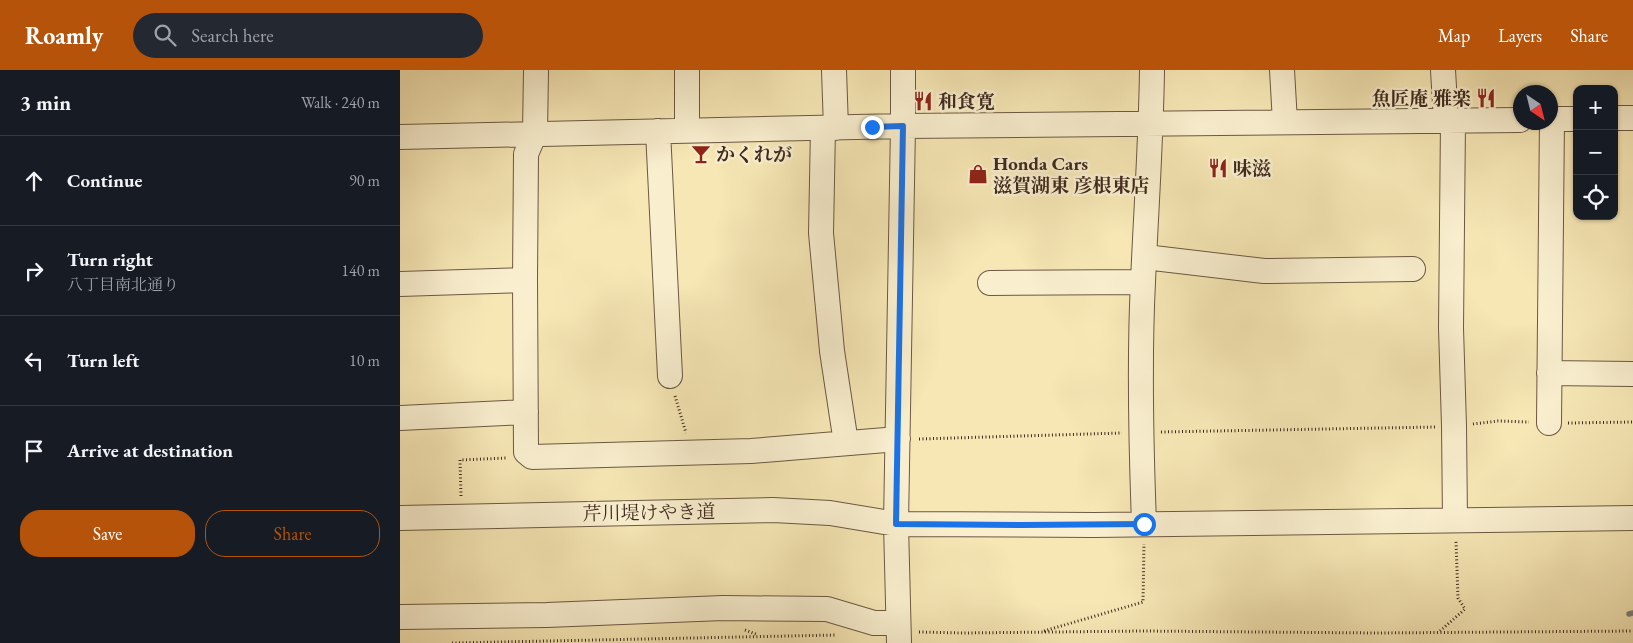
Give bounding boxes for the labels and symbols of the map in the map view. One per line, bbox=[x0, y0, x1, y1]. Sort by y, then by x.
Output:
north arrow bbox=[1513, 85, 1558, 130]
place label: 魚匠庵 雅楽 bbox=[1371, 86, 1471, 111]
restaurant icon: 魚匠庵 雅楽 bbox=[1475, 87, 1497, 109]
place label: 和食寛 bbox=[938, 89, 995, 114]
restaurant icon: 和食寛 bbox=[912, 90, 934, 112]
route end bbox=[861, 116, 884, 139]
place label: かくれが bbox=[716, 142, 792, 167]
bar icon: かくれが bbox=[690, 143, 712, 165]
place label: Honda Cars 滋賀湖東 彦根東店 bbox=[993, 151, 1150, 198]
place label: 味滋 bbox=[1233, 156, 1271, 181]
restaurant icon: 味滋 bbox=[1207, 157, 1229, 179]
shop icon: Honda Cars 滋賀湖東 彦根東店 bbox=[967, 163, 989, 185]
street label: 芹川堤けやき道 bbox=[582, 499, 716, 526]
route start bbox=[1133, 513, 1156, 536]

